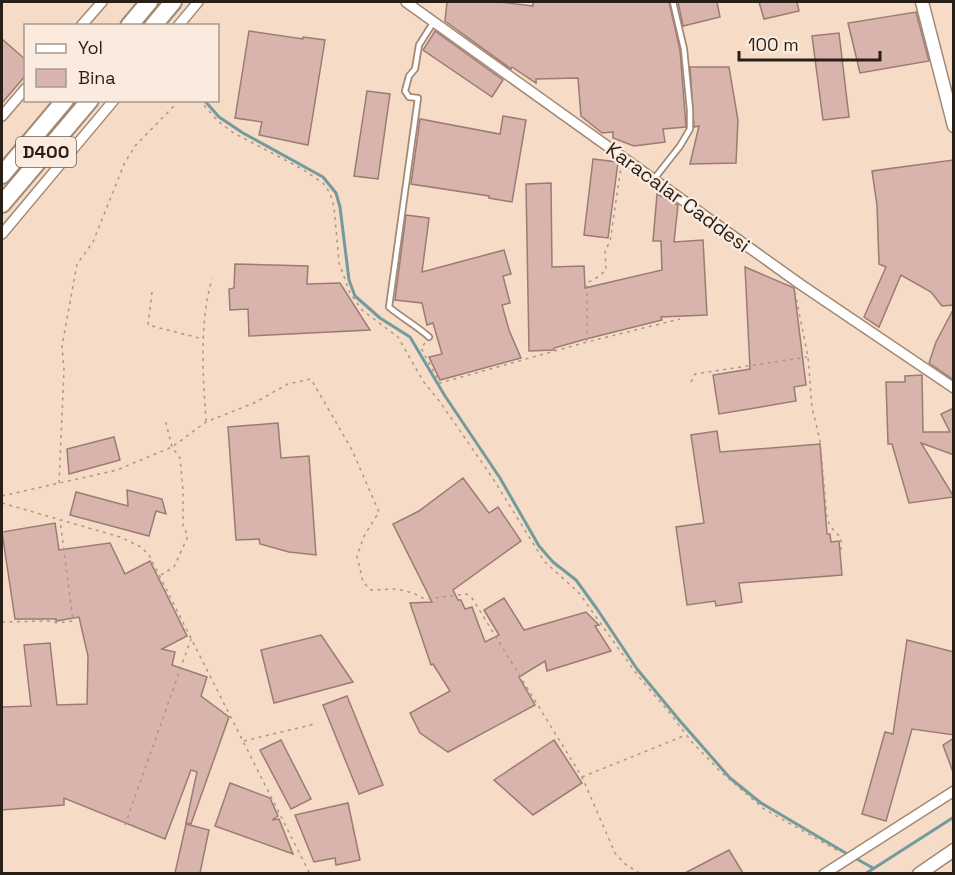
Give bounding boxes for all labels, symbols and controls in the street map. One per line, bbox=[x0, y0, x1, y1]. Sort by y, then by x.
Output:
legend bbox=[24, 24, 219, 102]
scale bar bbox=[739, 24, 880, 62]
text: 100 m bbox=[748, 33, 799, 56]
text: Yol bbox=[78, 36, 103, 59]
text: Bina bbox=[78, 66, 116, 89]
street label: Karacalar Caddesi bbox=[601, 136, 755, 258]
road number: D400 bbox=[16, 137, 76, 167]

